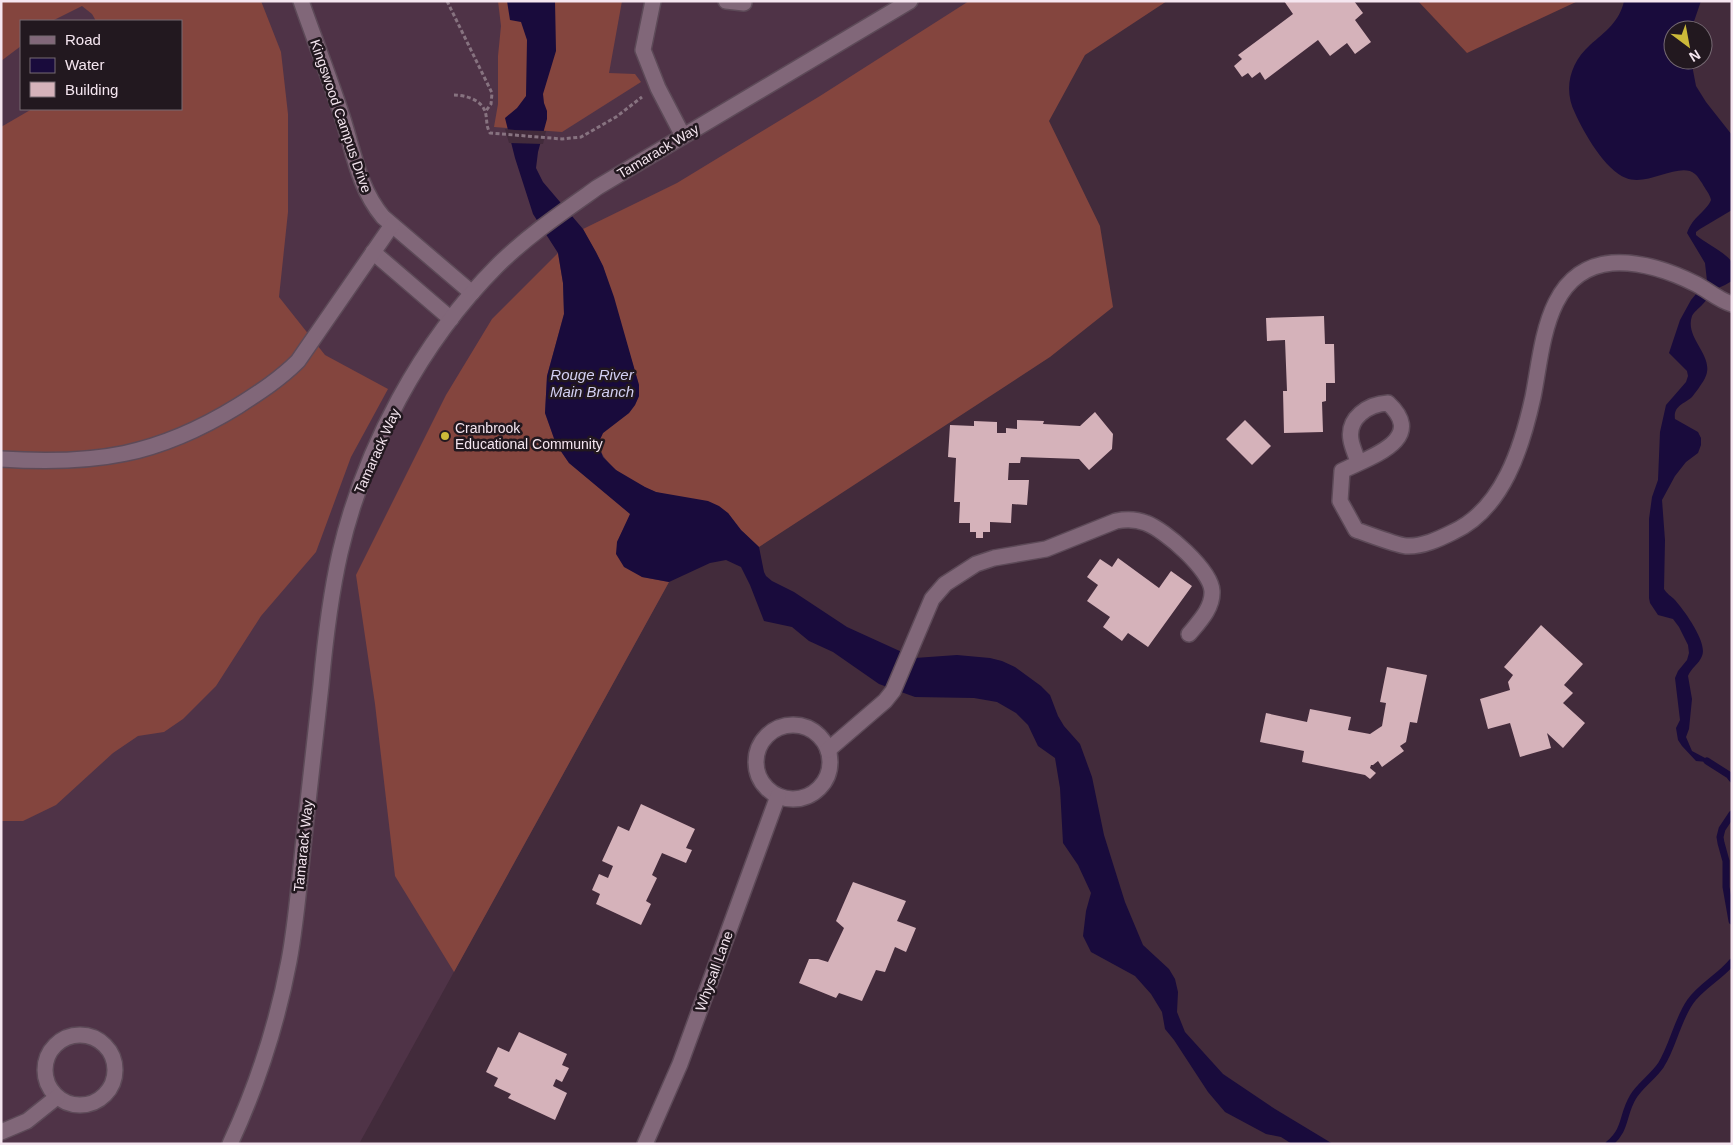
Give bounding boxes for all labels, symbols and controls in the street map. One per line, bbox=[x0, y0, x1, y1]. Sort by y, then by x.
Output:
legend bbox=[20, 20, 182, 110]
north arrow bbox=[1663, 20, 1713, 70]
text: Road bbox=[65, 31, 101, 48]
street label: Kingswood Campus Drive bbox=[307, 37, 375, 195]
text: N bbox=[1686, 47, 1703, 65]
text: Water bbox=[65, 56, 104, 73]
text: Building bbox=[65, 81, 118, 98]
street label: Tamarack Way bbox=[614, 120, 702, 182]
water label: Rouge River Main Branch bbox=[550, 366, 635, 400]
street label: Tamarack Way bbox=[351, 406, 403, 496]
place label: Cranbrook Educational Community bbox=[455, 420, 603, 452]
marker: Cranbrook Educational Community bbox=[439, 430, 451, 442]
street label: Tamarack Way bbox=[290, 799, 316, 893]
street label: Whysall Lane bbox=[692, 929, 736, 1013]

